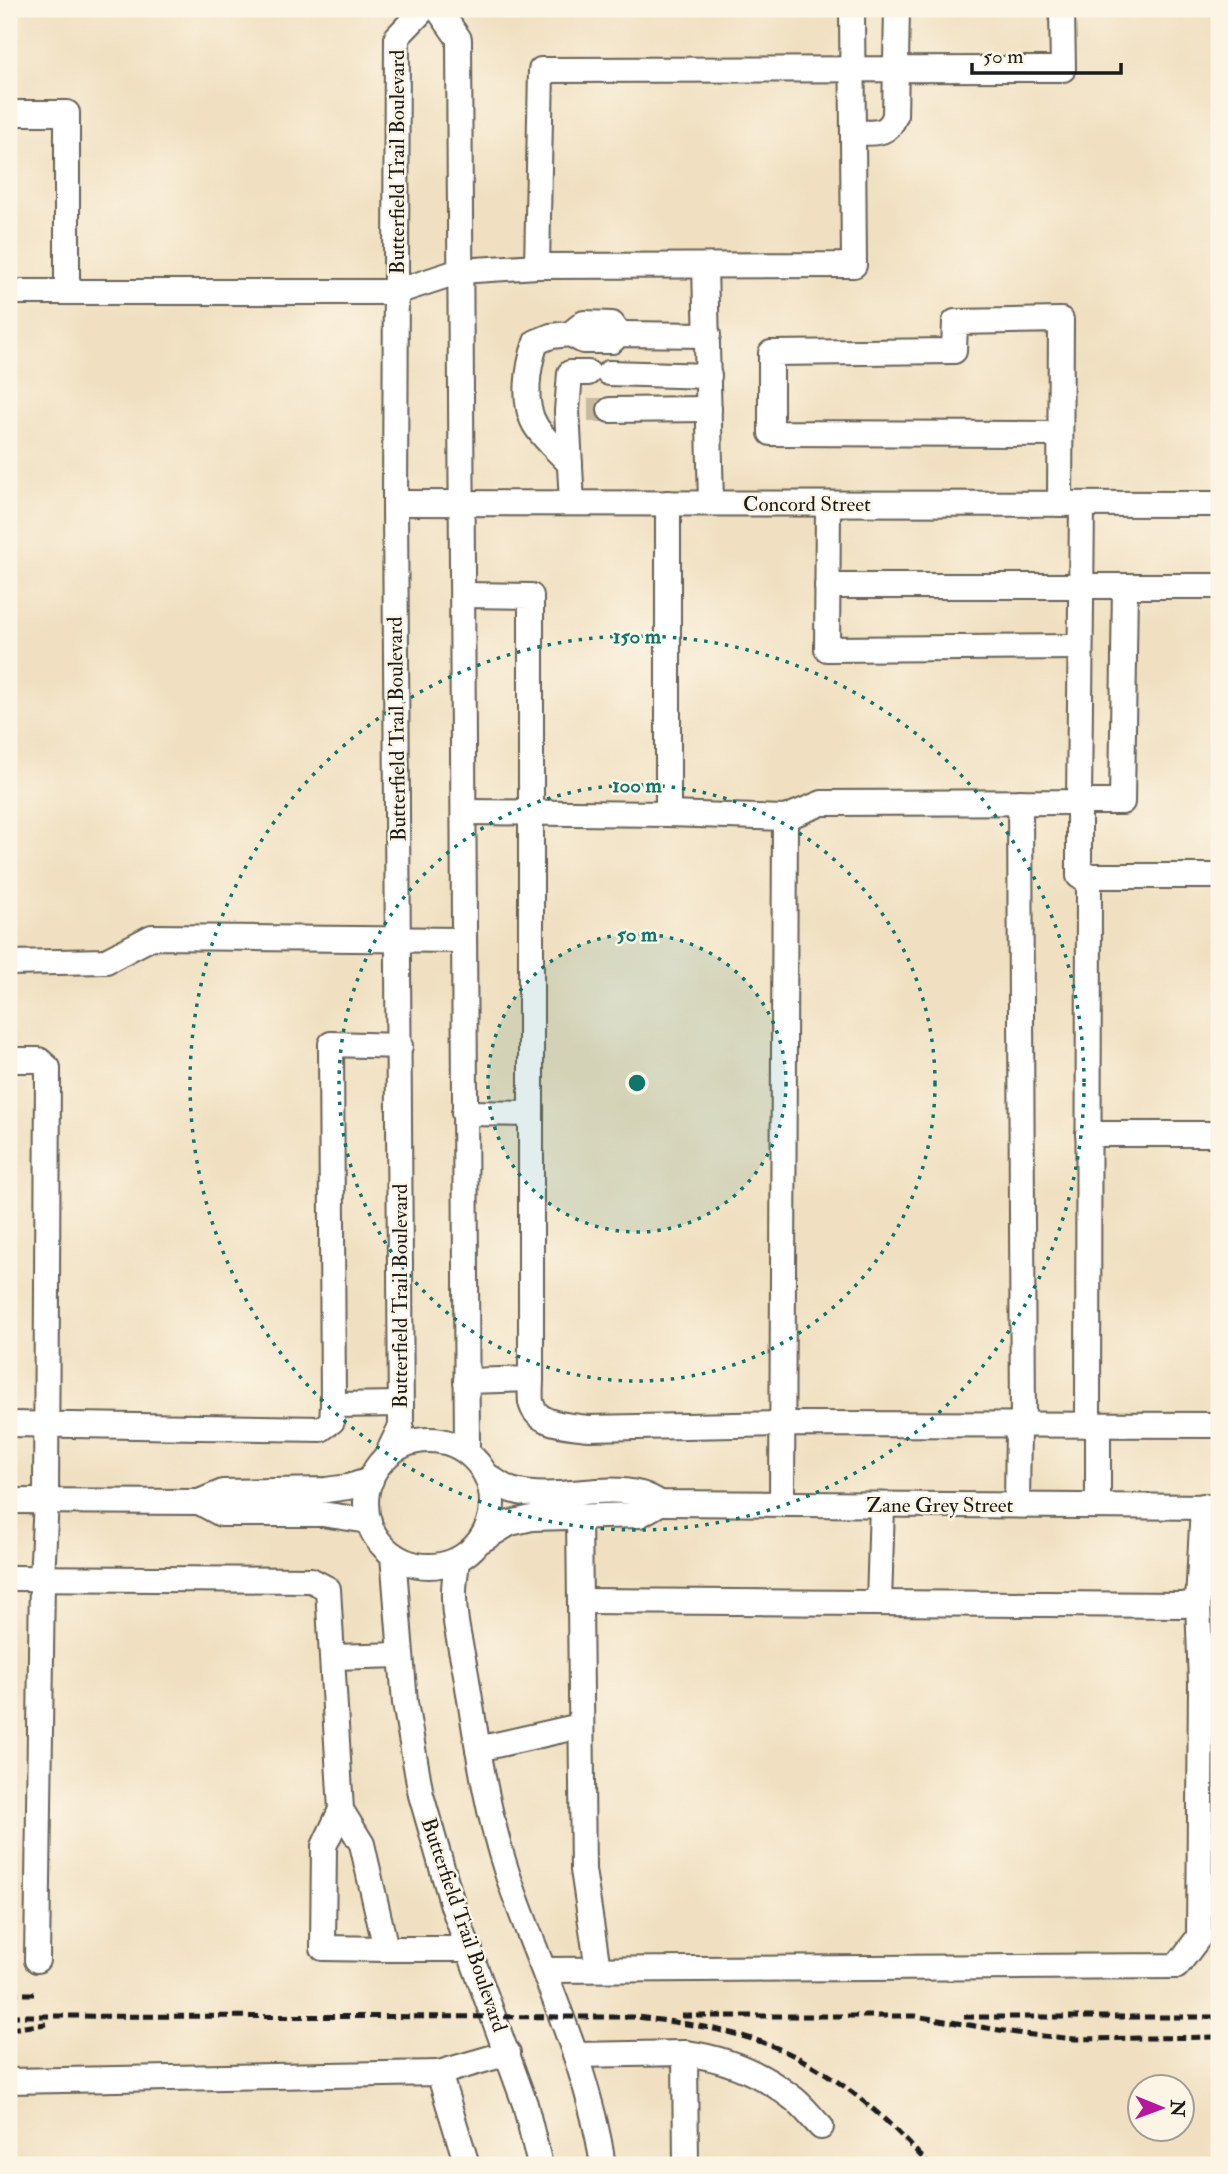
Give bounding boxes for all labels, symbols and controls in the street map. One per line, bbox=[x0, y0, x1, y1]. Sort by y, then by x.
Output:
scale bar bbox=[972, 32, 1121, 76]
text: 50 m bbox=[983, 43, 1024, 70]
street label: Butterfield Trail Boulevard bbox=[384, 49, 411, 274]
street label: Concord Street bbox=[743, 491, 871, 518]
street label: Butterfield Trail Boulevard bbox=[382, 616, 412, 842]
text: 150 m bbox=[613, 623, 662, 650]
text: 100 m bbox=[612, 772, 663, 799]
text: 50 m bbox=[617, 921, 658, 948]
centre of rings bbox=[625, 1071, 649, 1095]
street label: Butterfield Trail Boulevard bbox=[387, 1183, 414, 1408]
street label: Zane Grey Street bbox=[867, 1492, 1014, 1519]
street label: Butterfield Trail Boulevard bbox=[415, 1814, 514, 2036]
north arrow bbox=[1126, 2072, 1196, 2142]
text: N bbox=[1165, 2099, 1189, 2118]

